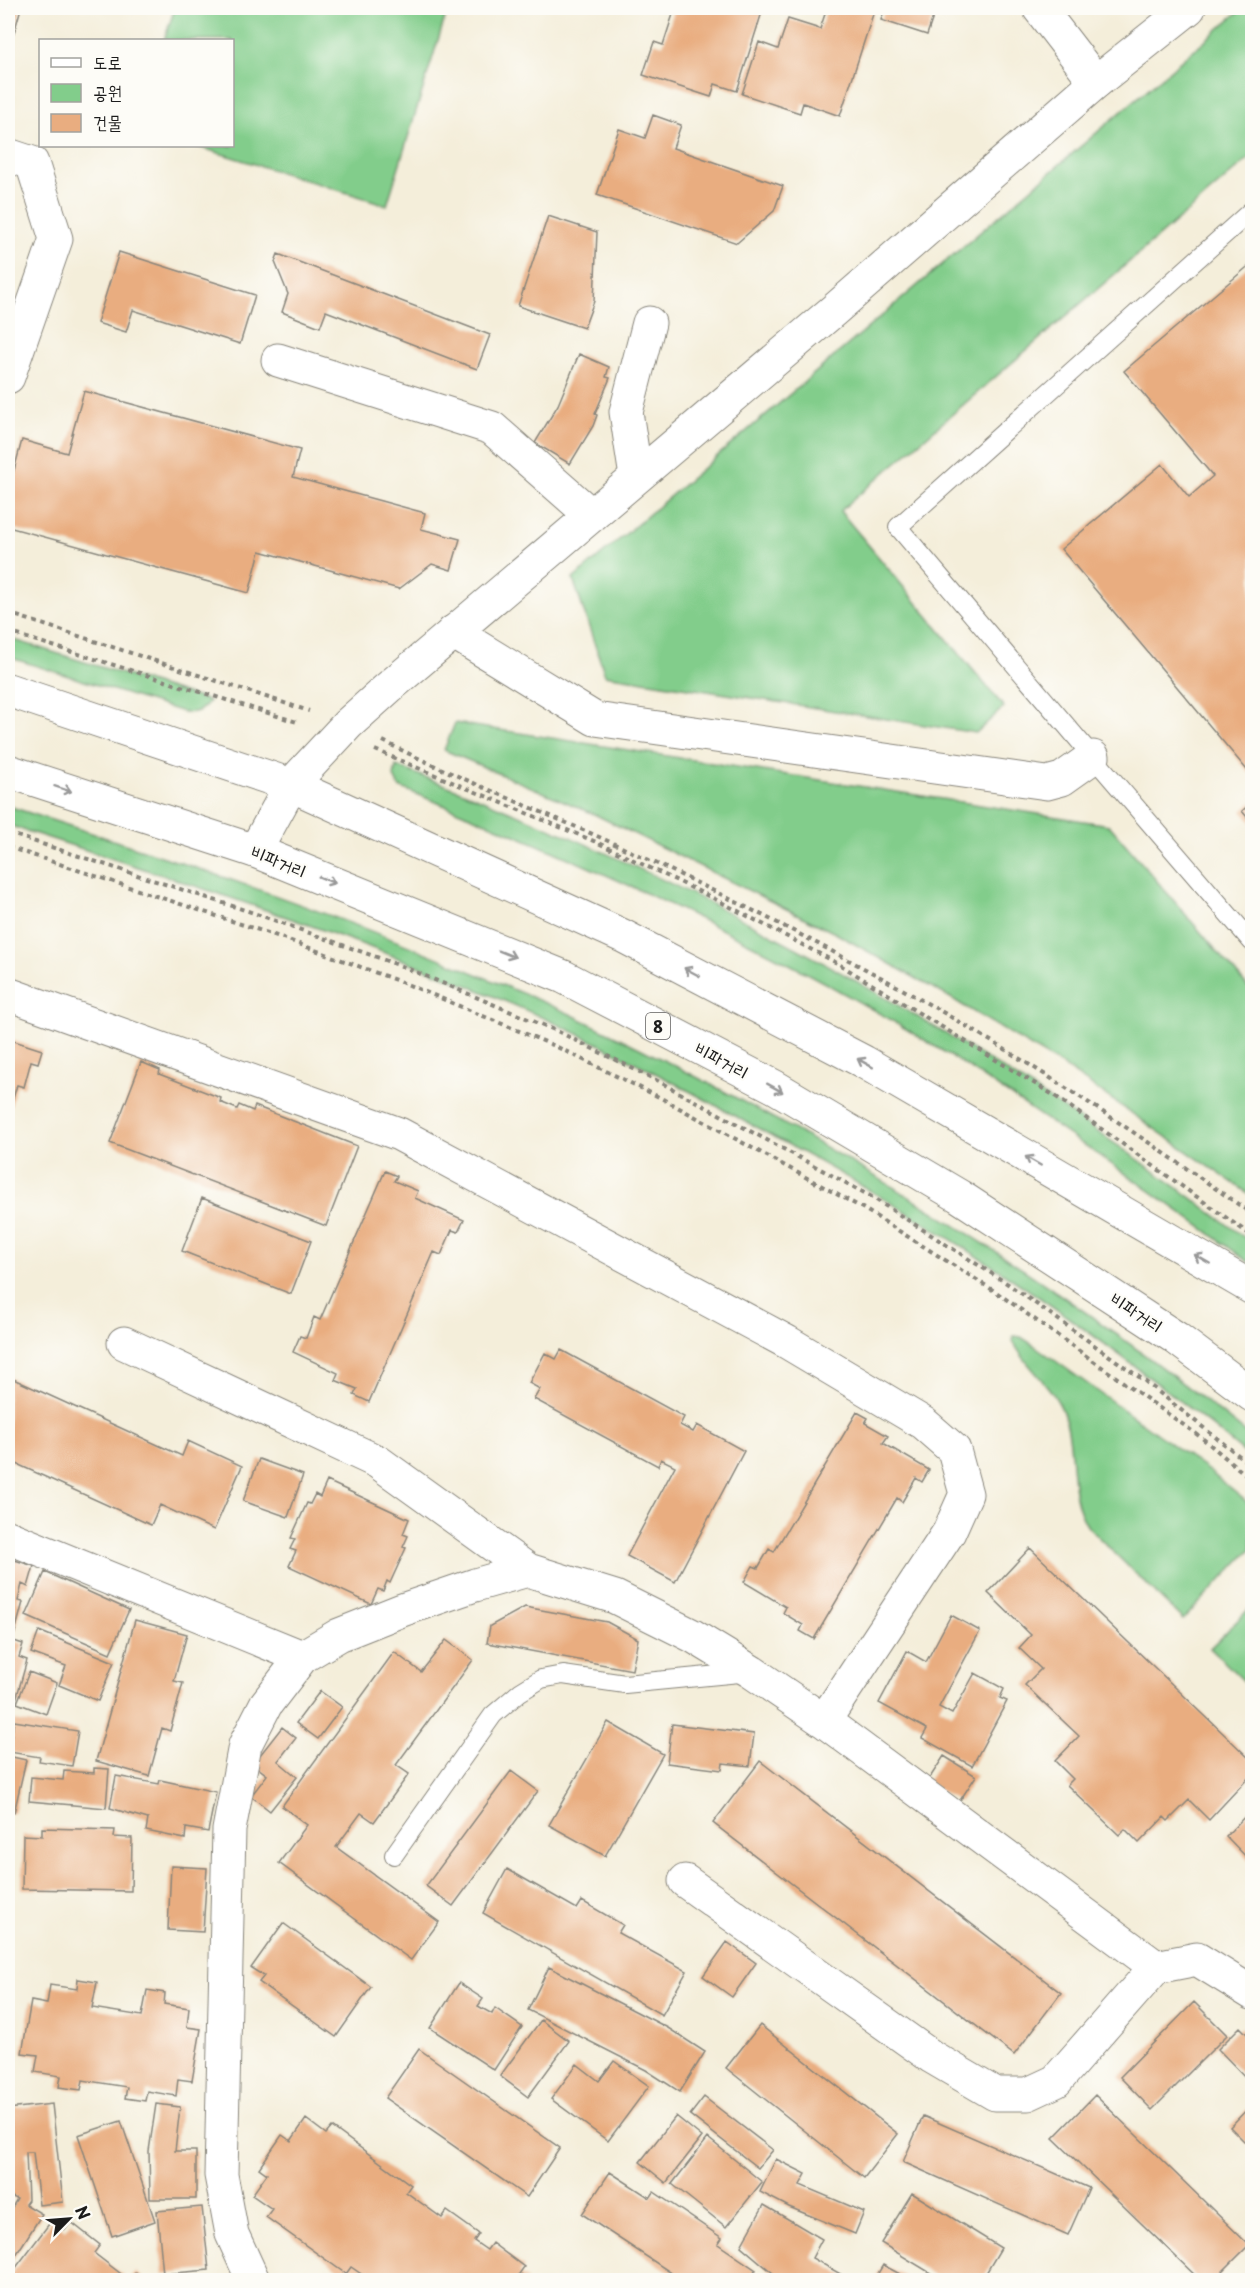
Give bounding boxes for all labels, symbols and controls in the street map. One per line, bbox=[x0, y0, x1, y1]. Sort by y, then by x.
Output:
legend bbox=[39, 39, 234, 147]
text: 도로 bbox=[93, 48, 122, 75]
text: 공원 bbox=[93, 78, 122, 105]
text: 건물 bbox=[93, 108, 122, 135]
one-way arrow bbox=[53, 784, 72, 795]
street label: 비파거리 bbox=[247, 838, 311, 884]
one-way arrow bbox=[317, 875, 335, 886]
one-way arrow bbox=[498, 949, 516, 960]
one-way arrow bbox=[684, 966, 701, 978]
road number: 8 bbox=[646, 1013, 670, 1039]
street label: 비파거리 bbox=[690, 1034, 754, 1086]
one-way arrow bbox=[857, 1057, 874, 1069]
one-way arrow bbox=[766, 1082, 783, 1094]
one-way arrow bbox=[1025, 1154, 1042, 1166]
one-way arrow bbox=[1194, 1253, 1211, 1265]
street label: 비파거리 bbox=[1105, 1285, 1169, 1339]
north arrow bbox=[39, 2189, 99, 2249]
text: N bbox=[70, 2201, 97, 2223]

